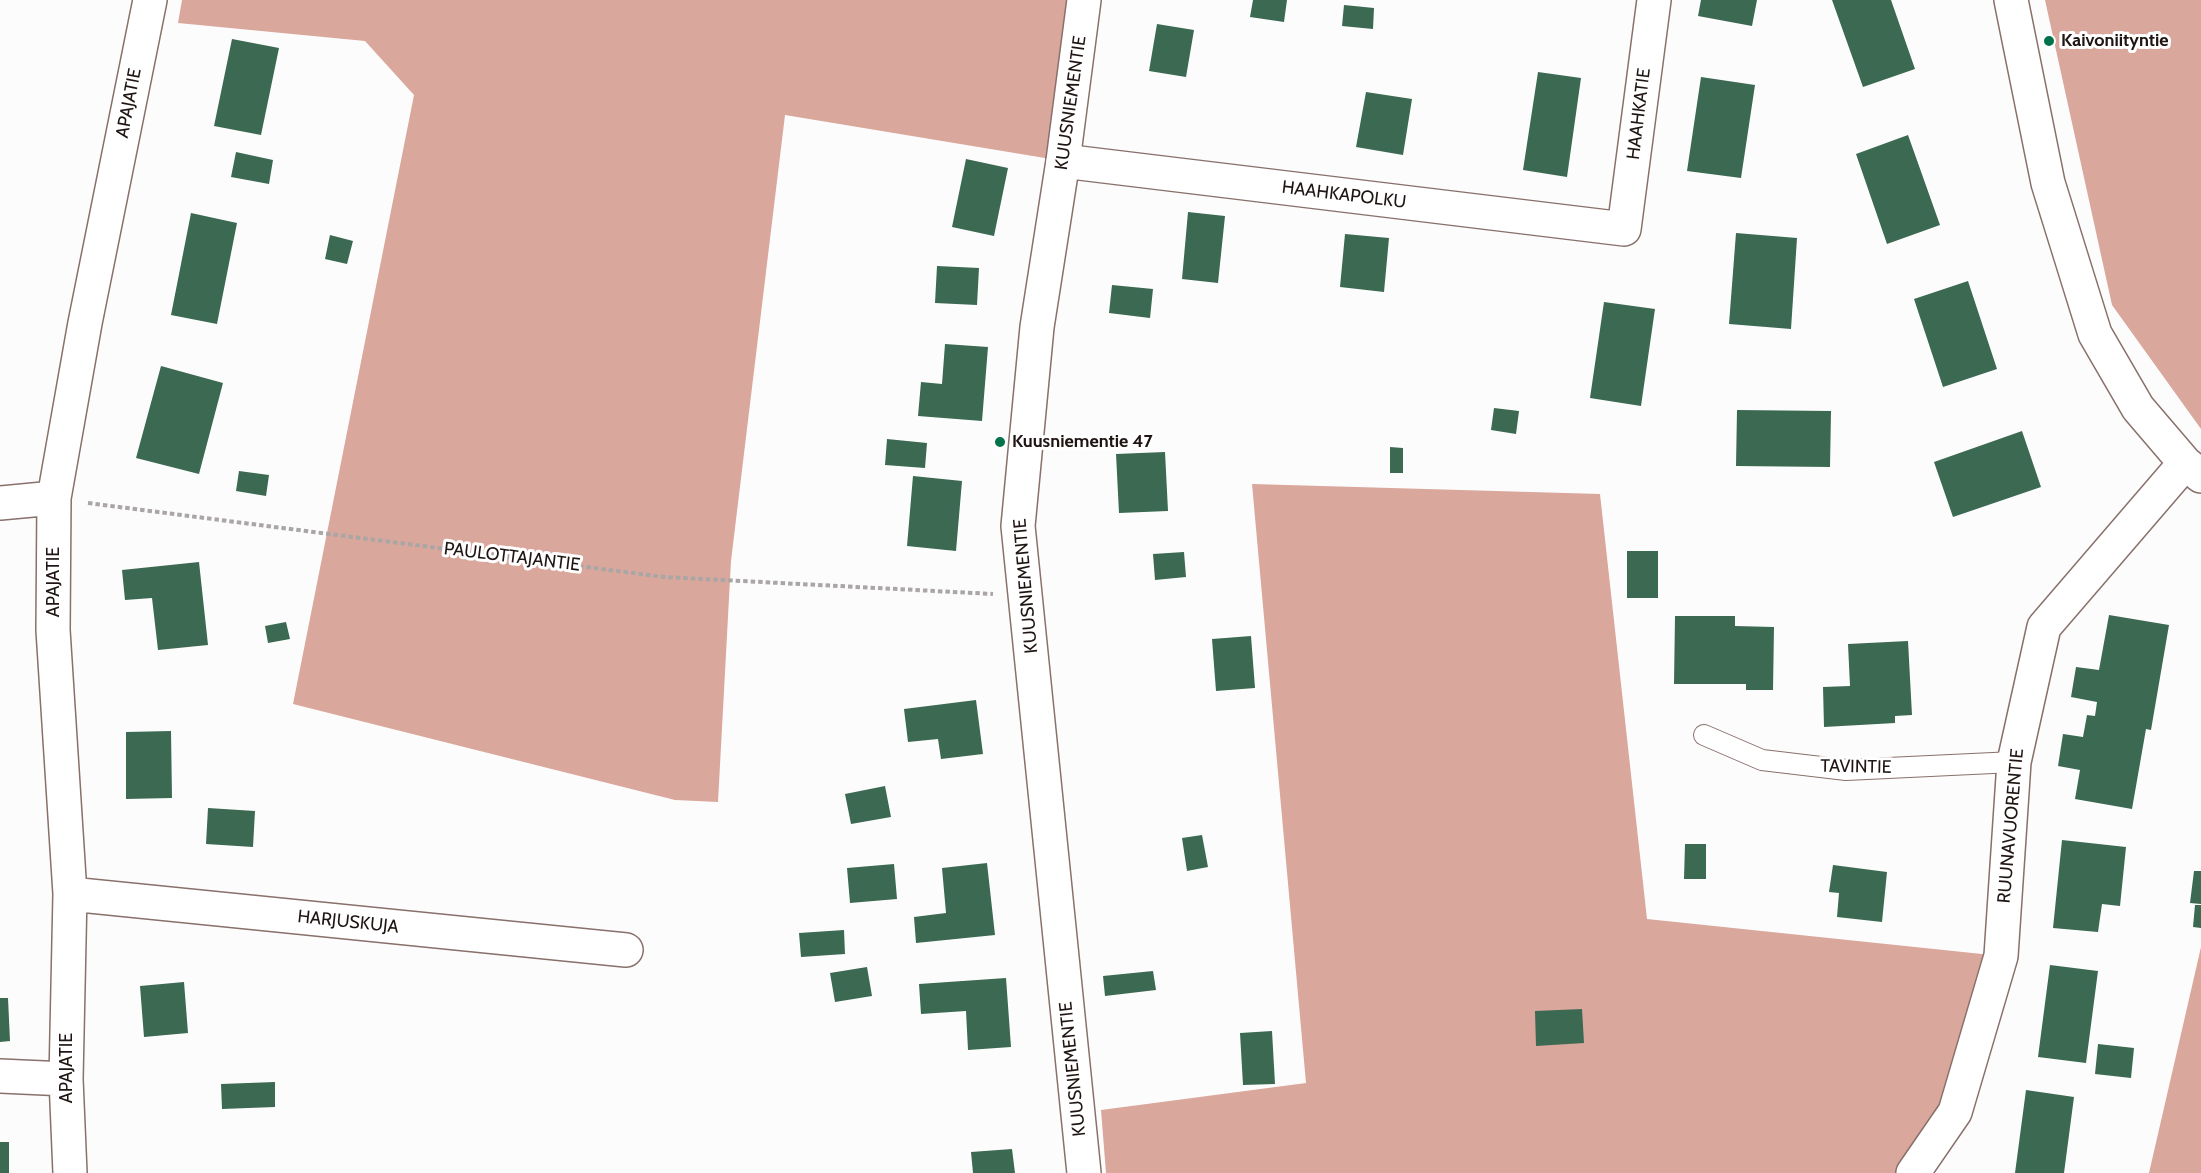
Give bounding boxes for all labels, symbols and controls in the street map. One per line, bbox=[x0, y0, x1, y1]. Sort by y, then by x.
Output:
place label: Kaivoniityntie bbox=[2061, 30, 2169, 52]
street label: KUUSNIEMENTIE bbox=[1051, 34, 1091, 172]
marker: Kaivoniityntie bbox=[2042, 34, 2056, 48]
street label: APAJATIE bbox=[112, 66, 146, 140]
street label: HAAHKATIE bbox=[1623, 67, 1655, 161]
street label: HAAHKAPOLKU bbox=[1281, 177, 1407, 213]
place label: Kuusniementie 47 bbox=[1012, 431, 1153, 453]
marker: Kuusniementie 47 bbox=[993, 435, 1007, 449]
street label: KUUSNIEMENTIE bbox=[1009, 518, 1043, 654]
street label: PAULOTTAJANTIE bbox=[443, 538, 581, 576]
street label: APAJATIE bbox=[43, 547, 65, 617]
street label: RUUNAVUORENTIE bbox=[1993, 748, 2029, 904]
street label: TAVINTIE bbox=[1820, 756, 1892, 778]
street label: HARJUSKUJA bbox=[296, 906, 400, 938]
street label: KUUSNIEMENTIE bbox=[1055, 1001, 1091, 1137]
street label: APAJATIE bbox=[56, 1033, 78, 1103]

